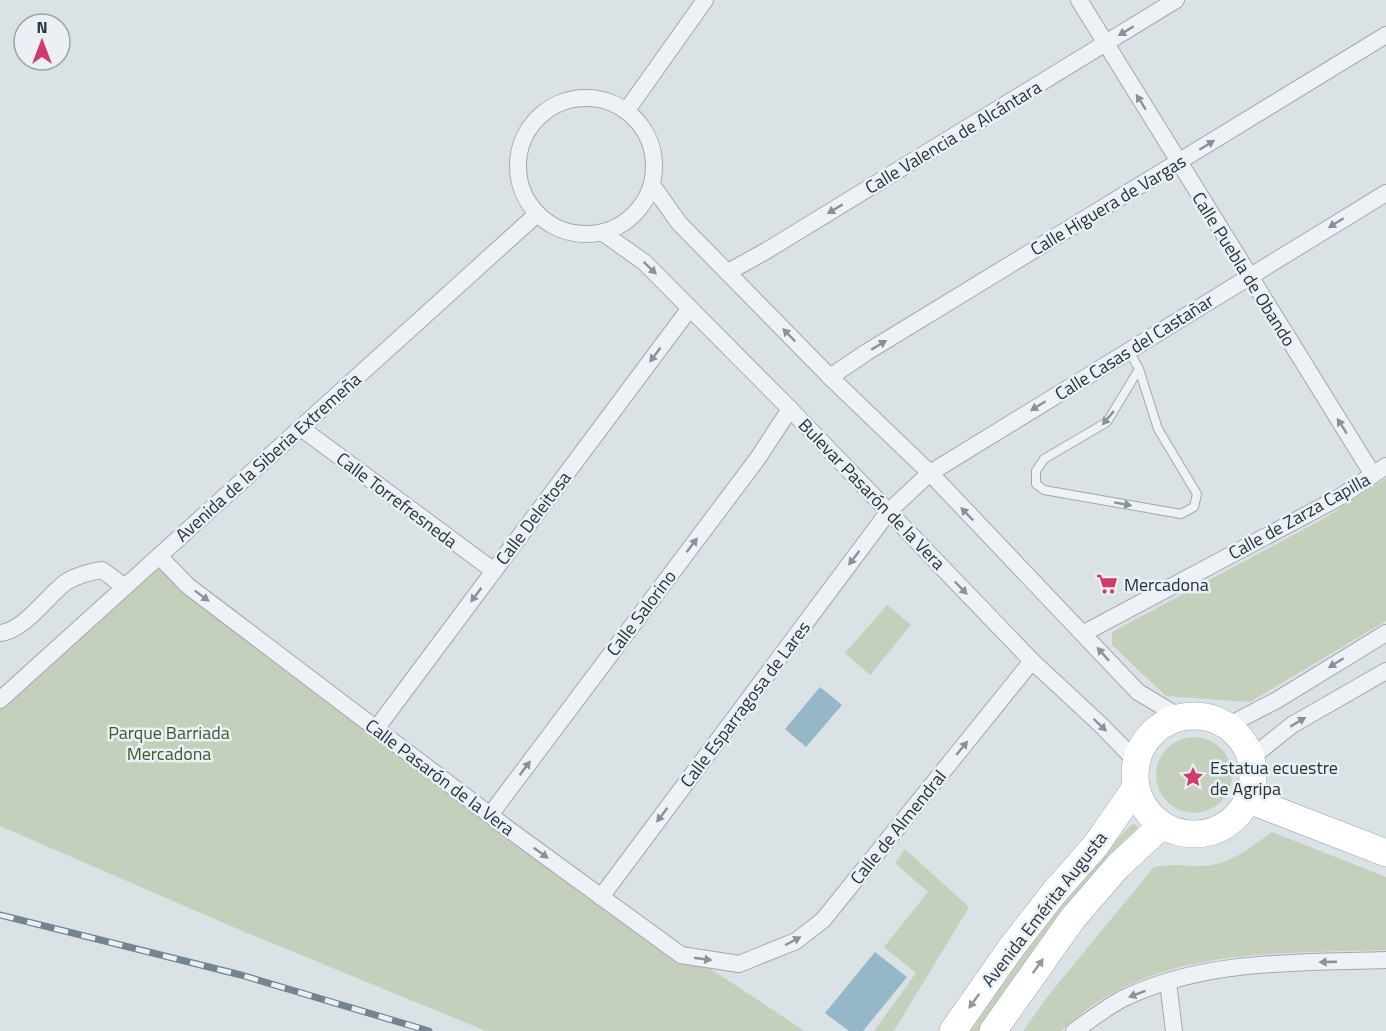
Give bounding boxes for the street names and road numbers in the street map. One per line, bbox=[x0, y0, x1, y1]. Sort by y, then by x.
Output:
street label: Calle Valencia de Alcántara bbox=[860, 74, 1046, 200]
street label: Calle Higuera de Vargas bbox=[1025, 148, 1191, 262]
street label: Calle Puebla de Obando bbox=[1185, 186, 1303, 352]
street label: Calle Casas del Castañar bbox=[1049, 287, 1219, 407]
street label: Avenida de la Siberia Extremeña bbox=[169, 366, 367, 548]
street label: Bulevar Pasarón de la Vera bbox=[792, 412, 952, 576]
street label: Calle Torrefresneda bbox=[331, 445, 463, 555]
street label: Calle Deleitosa bbox=[489, 465, 577, 571]
street label: Calle de Zarza Capilla bbox=[1223, 466, 1375, 566]
street label: Calle Salorino bbox=[600, 564, 682, 662]
street label: Calle Esparragosa de Lares bbox=[673, 615, 817, 793]
street label: Calle Pasarón de la Vera bbox=[360, 712, 520, 842]
street label: Calle de Almendral bbox=[843, 764, 953, 890]
street label: Avenida Emérita Augusta bbox=[975, 826, 1113, 992]

